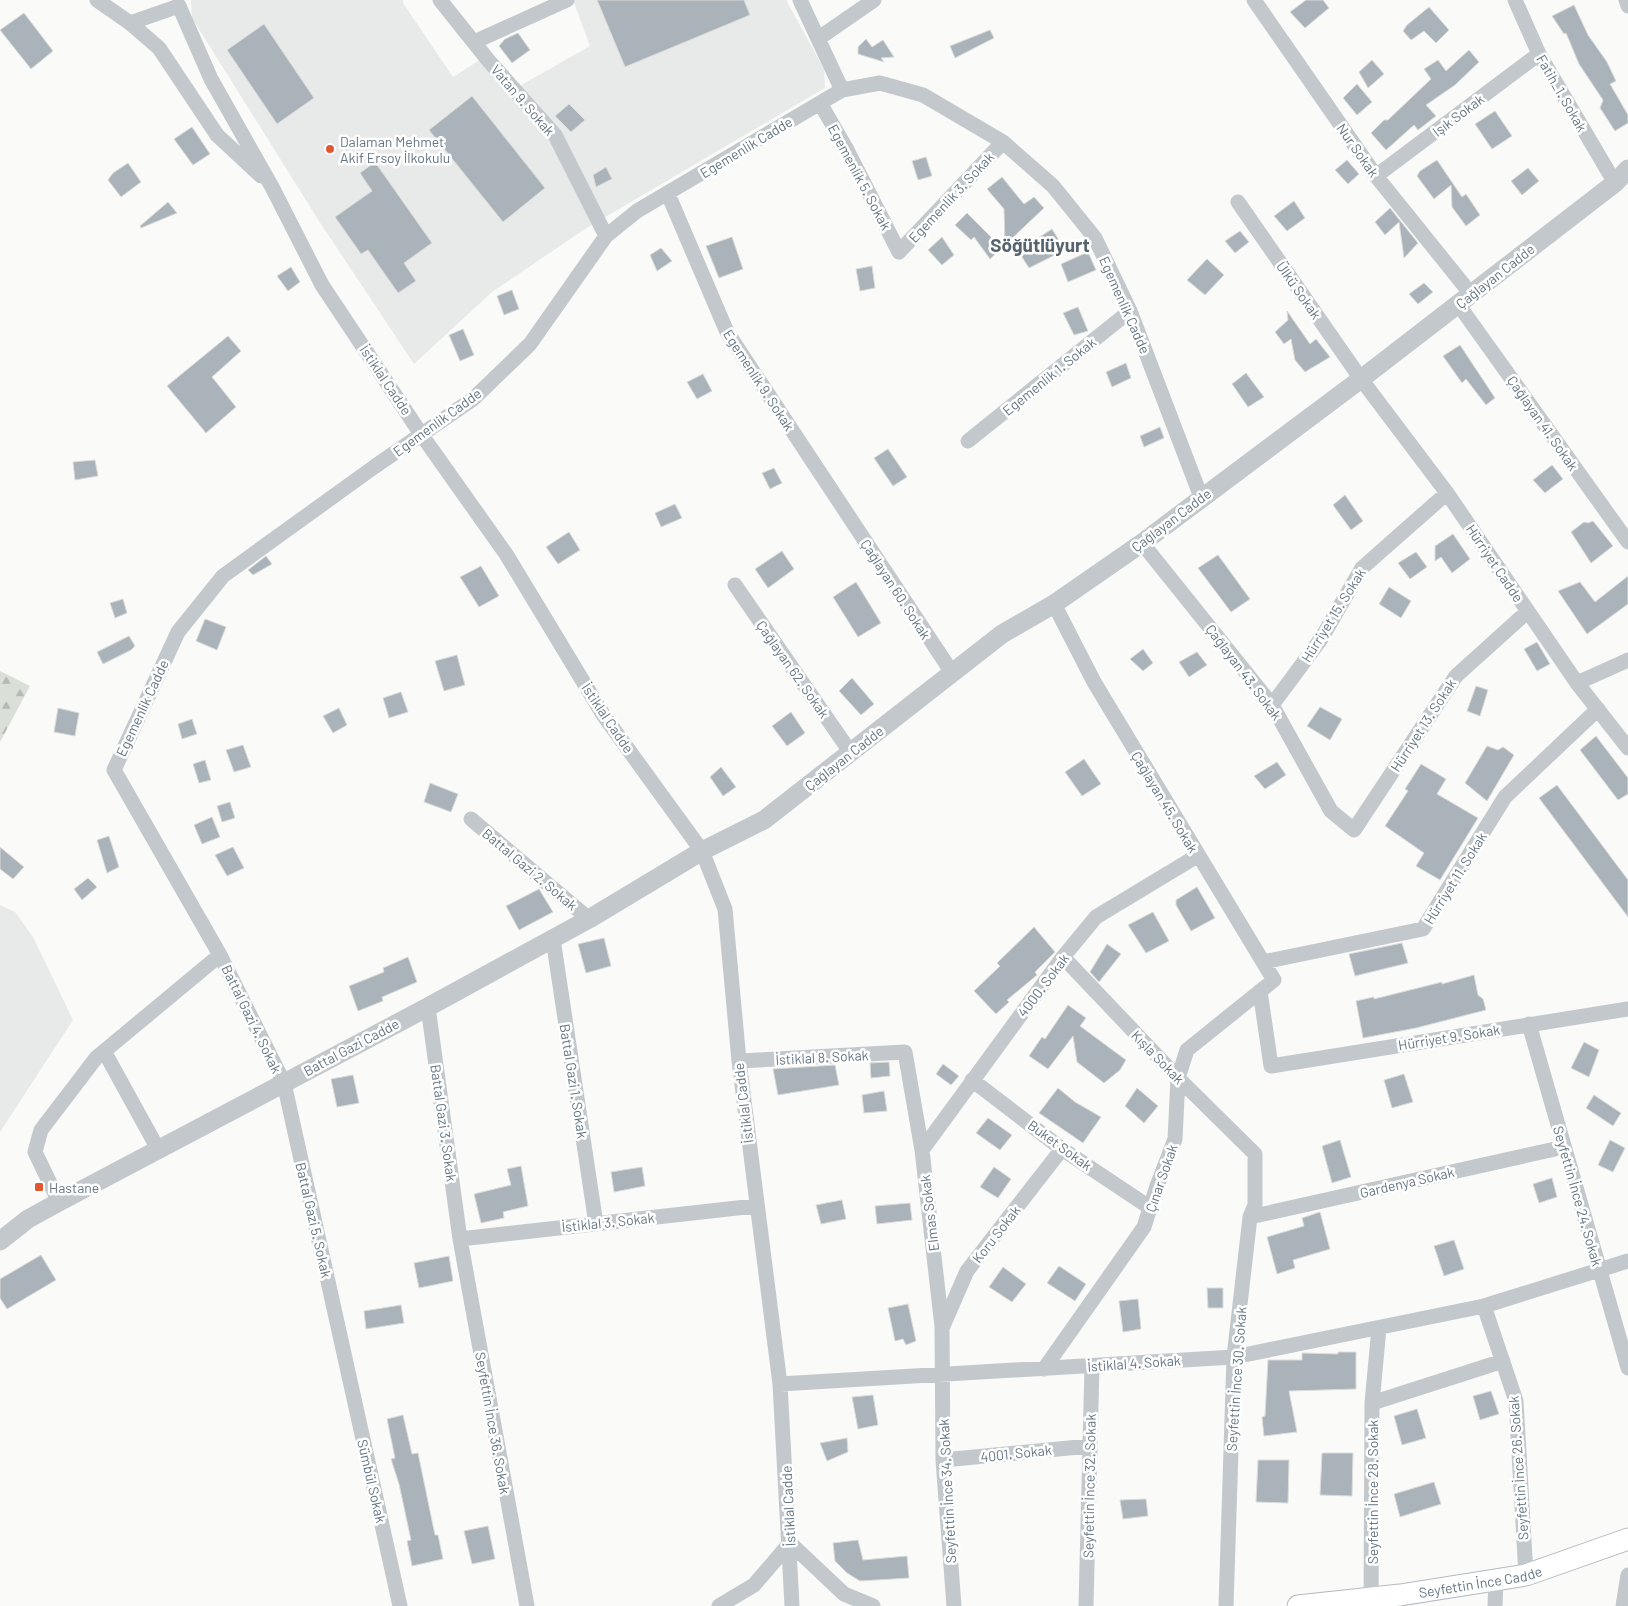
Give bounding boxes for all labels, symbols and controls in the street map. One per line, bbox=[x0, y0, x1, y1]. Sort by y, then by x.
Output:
street label: Fatih_1. Sokak bbox=[1533, 51, 1591, 135]
street label: Vatan 9. Sokak bbox=[488, 61, 558, 139]
street label: Işık Sokak bbox=[1429, 90, 1487, 140]
street label: Egemenlik Cadde bbox=[697, 113, 795, 181]
street label: Nur Sokak bbox=[1333, 120, 1383, 180]
street label: Egemenlik 5. Sokak bbox=[825, 121, 895, 233]
place label: Dalaman Mehmet Akif Ersoy İlkokulu bbox=[340, 133, 450, 166]
marker: Dalaman Mehmet Akif Ersoy İlkokulu bbox=[324, 143, 336, 155]
street label: Egemenlik 3. Sokak bbox=[905, 148, 997, 246]
district label: Söğütlüyurt bbox=[990, 233, 1090, 256]
street label: Çağlayan Cadde bbox=[1452, 240, 1538, 312]
street label: Egemenlik Cadde bbox=[1096, 254, 1154, 356]
street label: Ülkü Sokak bbox=[1273, 258, 1325, 322]
street label: Egemenlik 9. Sokak bbox=[720, 326, 798, 434]
street label: Egemenlik 1. Sokak bbox=[999, 333, 1099, 419]
street label: İstiklal Cadde bbox=[356, 342, 416, 418]
street label: Çağlayan 41. Sokak bbox=[1504, 372, 1582, 474]
street label: Egemenlik Cadde bbox=[390, 384, 484, 460]
street label: Çağlayan Cadde bbox=[1128, 484, 1214, 556]
street label: Hürriyet Cadde bbox=[1463, 521, 1527, 605]
street label: Çağlayan 60. Sokak bbox=[857, 536, 935, 642]
street label: Hürriyet 15. Sokak bbox=[1297, 565, 1369, 665]
street label: Çağlayan 62. Sokak bbox=[753, 617, 833, 721]
street label: Çağlayan 43. Sokak bbox=[1202, 621, 1286, 723]
street label: Egemenlik Cadde bbox=[112, 657, 172, 759]
street label: Hürriyet 13. Sokak bbox=[1387, 675, 1459, 775]
street label: İstiklal Cadde bbox=[578, 680, 638, 756]
street label: Çağlayan Cadde bbox=[801, 722, 887, 794]
street label: Çağlayan 45. Sokak bbox=[1128, 748, 1202, 856]
street label: Battal Gazi 2. Sokak bbox=[479, 824, 581, 914]
street label: Hürriyet 11. Sokak bbox=[1420, 829, 1490, 927]
street label: 4000. Sokak bbox=[1014, 950, 1072, 1020]
street label: Battal Gazi 4. Sokak bbox=[218, 962, 286, 1076]
street label: Battal Gazi Cadde bbox=[300, 1015, 402, 1079]
street label: Hürriyet 9. Sokak bbox=[1397, 1021, 1501, 1053]
street label: Battal Gazi 1. Sokak bbox=[557, 1022, 591, 1140]
street label: Kışla Sokak bbox=[1128, 1027, 1188, 1087]
street label: İstiklal 8. Sokak bbox=[775, 1046, 869, 1068]
street label: İstiklal Cadde bbox=[730, 1062, 756, 1144]
street label: Battal Gazi 3. Sokak bbox=[427, 1063, 461, 1183]
street label: Buket Sokak bbox=[1025, 1116, 1095, 1174]
street label: Seyfettin İnce 24. Sokak bbox=[1550, 1124, 1606, 1268]
street label: Çınar Sokak bbox=[1141, 1142, 1181, 1214]
street label: Battal Gazi 5. Sokak bbox=[292, 1161, 336, 1279]
street label: Gardenya Sokak bbox=[1358, 1163, 1456, 1201]
street label: Elmas Sokak bbox=[916, 1174, 942, 1252]
place label: Hastane bbox=[49, 1179, 99, 1196]
marker: Hastane bbox=[33, 1181, 45, 1193]
street label: Koru Sokak bbox=[968, 1202, 1024, 1266]
street label: İstiklal 3. Sokak bbox=[561, 1209, 655, 1235]
street label: Seyfettin İnce 30. Sokak bbox=[1222, 1306, 1250, 1452]
street label: Seyfettin İnce 36. Sokak bbox=[472, 1350, 514, 1496]
street label: İstiklal 4. Sokak bbox=[1087, 1351, 1181, 1375]
street label: Seyfettin İnce 26. Sokak bbox=[1504, 1395, 1532, 1541]
street label: Seyfettin İnce 32. Sokak bbox=[1079, 1414, 1099, 1558]
street label: Seyfettin İnce 34. Sokak bbox=[935, 1418, 959, 1564]
street label: Seyfettin İnce 28. Sokak bbox=[1364, 1420, 1381, 1564]
street label: Sümbül Sokak bbox=[354, 1438, 390, 1524]
street label: 4001. Sokak bbox=[980, 1441, 1052, 1465]
street label: İstiklal Cadde bbox=[777, 1465, 799, 1547]
street label: Seyfettin İnce Cadde bbox=[1417, 1562, 1544, 1600]

